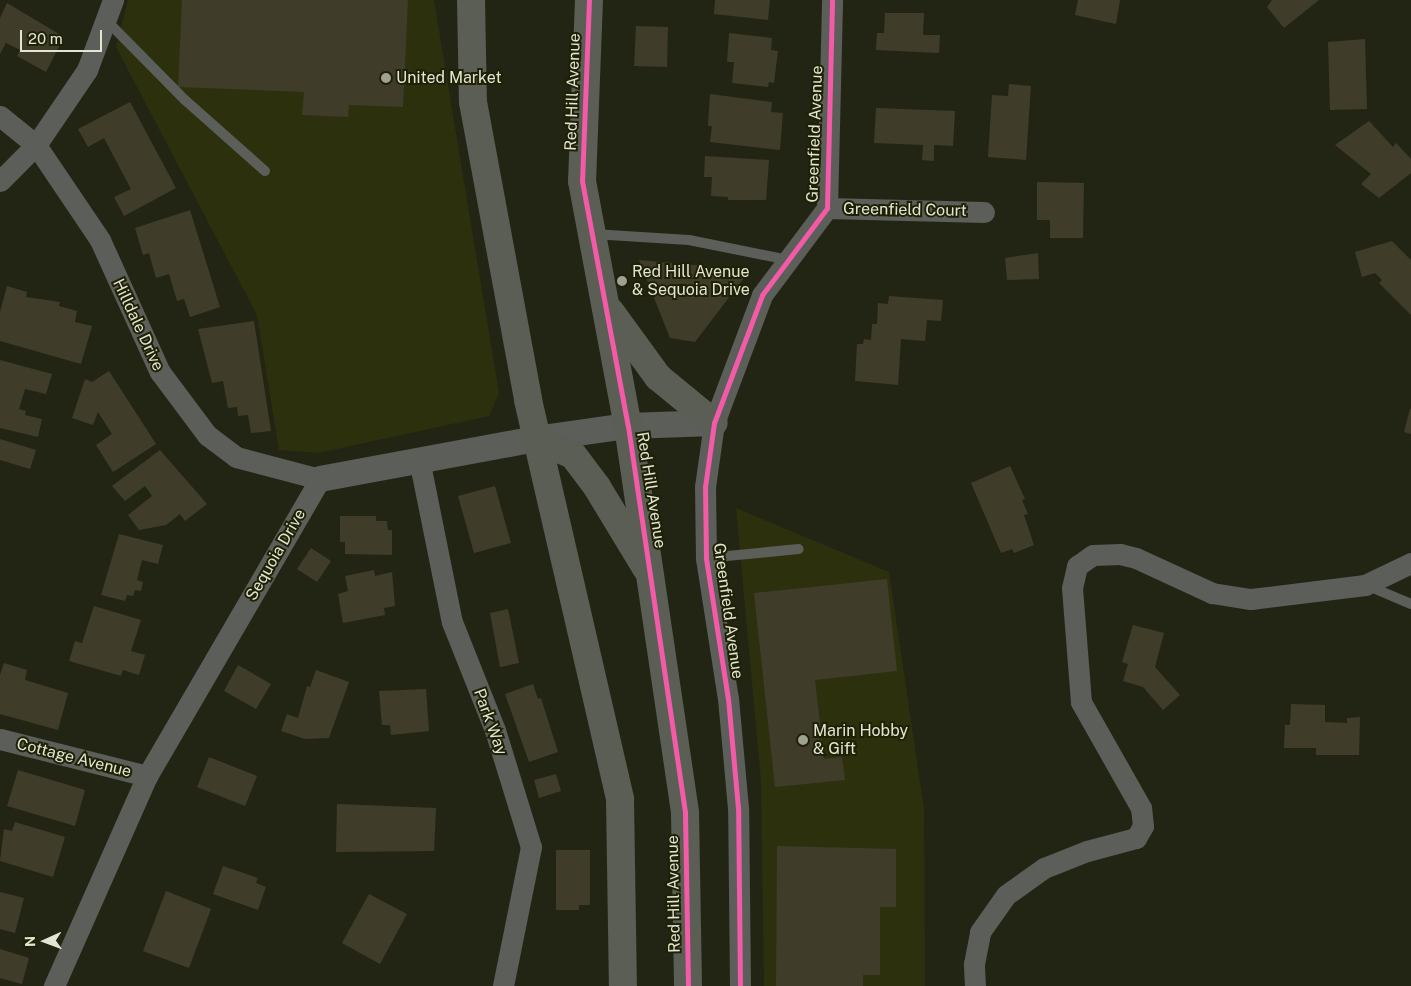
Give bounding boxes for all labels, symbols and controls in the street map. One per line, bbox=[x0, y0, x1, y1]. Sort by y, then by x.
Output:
scale bar bbox=[22, 20, 105, 52]
text: 20 m bbox=[28, 30, 63, 47]
street label: Red Hill Avenue bbox=[561, 33, 585, 151]
street label: Greenfield Avenue bbox=[803, 65, 827, 203]
place label: United Market bbox=[396, 68, 502, 88]
marker: United Market bbox=[380, 72, 392, 84]
street label: Greenfield Court bbox=[843, 199, 967, 221]
place label: Red Hill Avenue & Sequoia Drive bbox=[632, 262, 750, 300]
marker: Red Hill Avenue & Sequoia Drive bbox=[616, 275, 628, 287]
street label: Hilldale Drive bbox=[108, 276, 168, 374]
street label: Red Hill Avenue bbox=[632, 430, 670, 550]
street label: Sequoia Drive bbox=[242, 506, 310, 604]
street label: Greenfield Avenue bbox=[709, 542, 747, 680]
street label: Park Way bbox=[469, 686, 511, 758]
place label: Marin Hobby & Gift bbox=[813, 721, 908, 759]
street label: Cottage Avenue bbox=[15, 734, 133, 782]
marker: Marin Hobby & Gift bbox=[797, 734, 809, 746]
street label: Red Hill Avenue bbox=[663, 835, 685, 953]
north arrow bbox=[20, 916, 70, 966]
text: N bbox=[22, 936, 38, 947]

